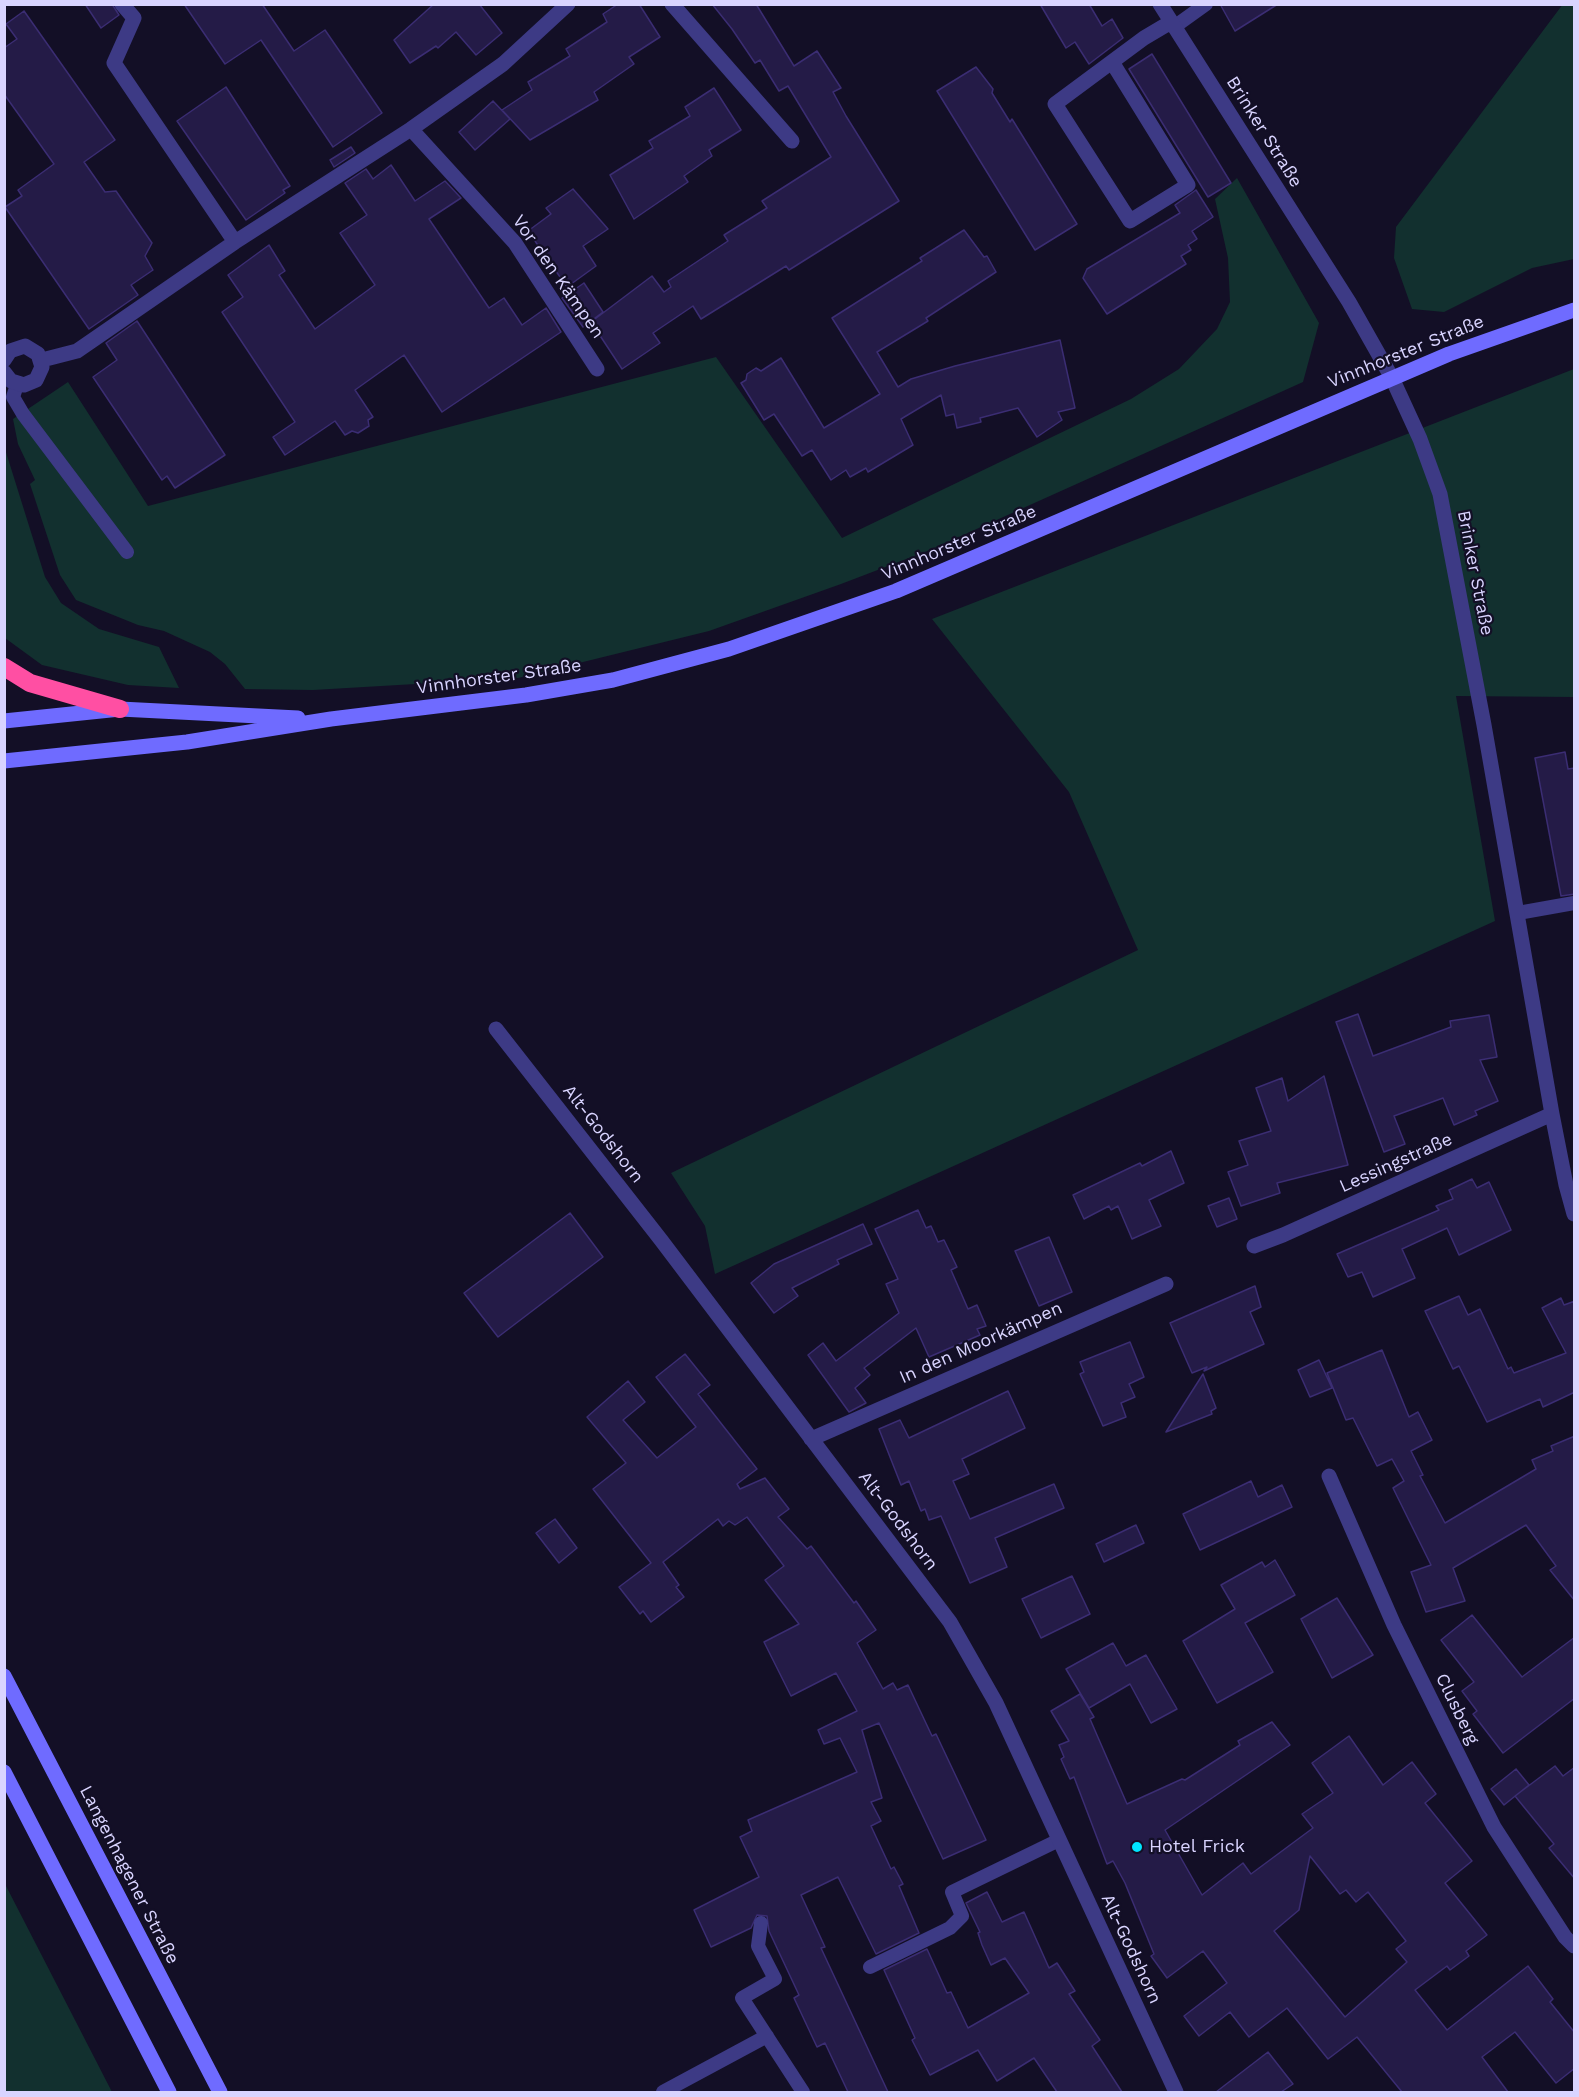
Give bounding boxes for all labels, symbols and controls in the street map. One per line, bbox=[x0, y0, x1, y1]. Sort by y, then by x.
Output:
street label: Brinker Straße bbox=[1221, 73, 1307, 191]
street label: Vor den Kämpen bbox=[507, 211, 609, 343]
street label: Vinnhorster Straße bbox=[1325, 311, 1487, 393]
street label: Vinnhorster Straße bbox=[878, 501, 1040, 585]
street label: Brinker Straße bbox=[1452, 509, 1498, 637]
street label: Vinnhorster Straße bbox=[415, 655, 583, 699]
street label: Alt-Godshorn bbox=[558, 1081, 648, 1187]
street label: Lessingstraße bbox=[1336, 1128, 1456, 1198]
street label: In den Moorkämpen bbox=[896, 1297, 1066, 1389]
street label: Alt-Godshorn bbox=[854, 1467, 942, 1575]
street label: Clusberg bbox=[1431, 1670, 1483, 1748]
street label: Langenhagener Straße bbox=[75, 1782, 183, 1968]
place label: Hotel Frick bbox=[1149, 1836, 1245, 1858]
marker: Hotel Frick bbox=[1130, 1840, 1144, 1854]
street label: Alt-Godshorn bbox=[1096, 1891, 1166, 2007]

